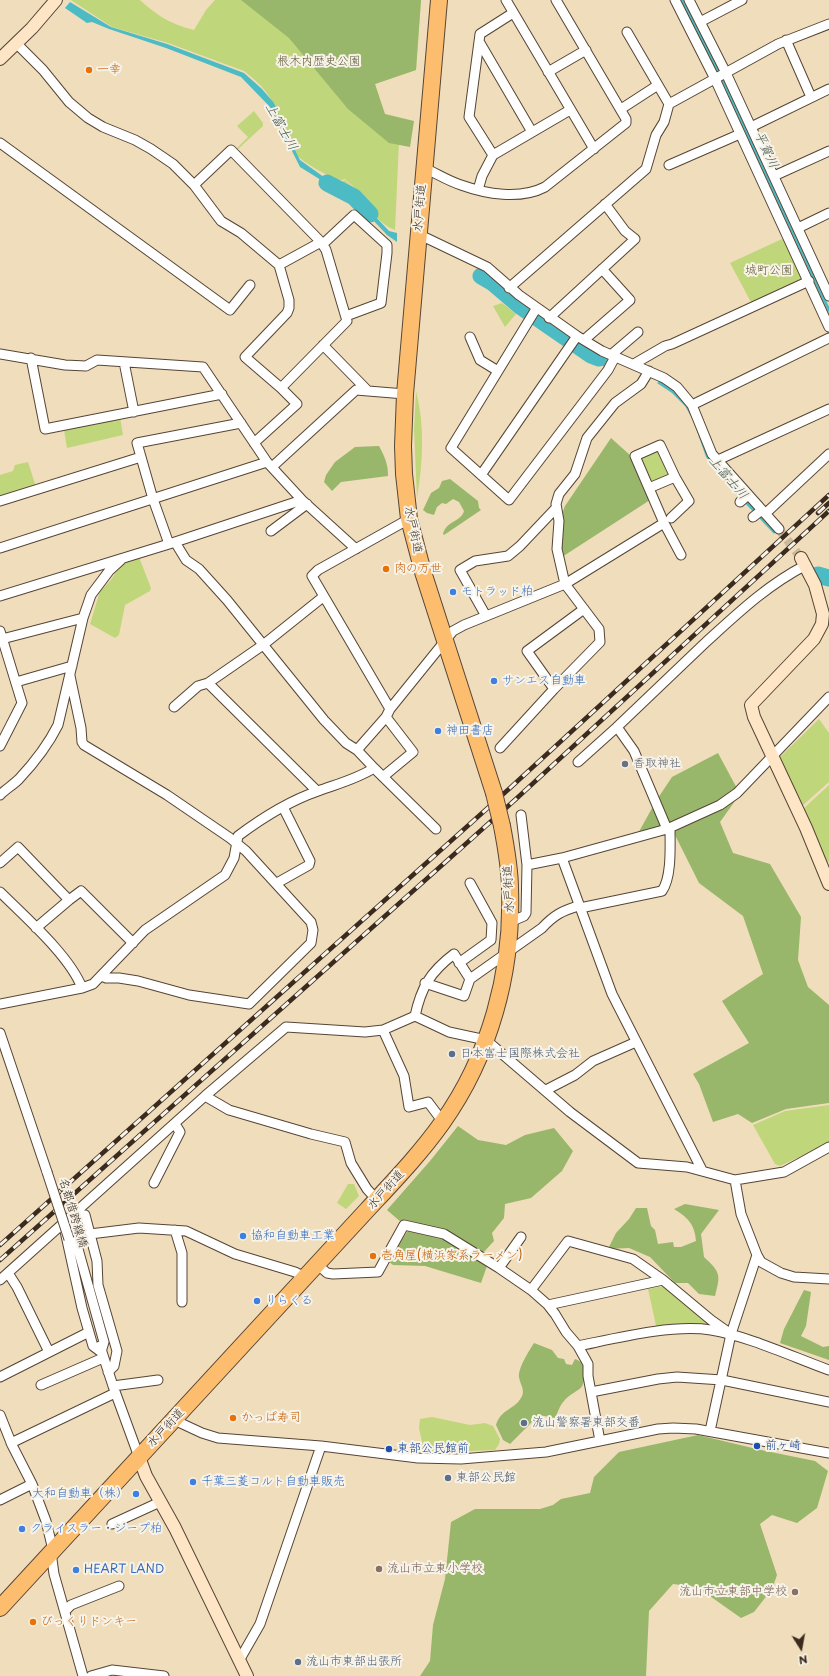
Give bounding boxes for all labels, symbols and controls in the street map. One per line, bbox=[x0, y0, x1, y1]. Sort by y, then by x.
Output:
park label: 根木内歴史公園 bbox=[277, 55, 361, 69]
place label: 一幸 bbox=[97, 63, 121, 77]
marker: 一幸 bbox=[84, 65, 94, 75]
water label: 上富士川 bbox=[262, 100, 300, 154]
water label: 平賀川 bbox=[751, 129, 781, 171]
street label: 水戸街道 bbox=[411, 183, 429, 233]
park label: 城町公園 bbox=[745, 264, 793, 278]
water label: 上富士川 bbox=[705, 453, 751, 503]
street label: 水戸街道 bbox=[401, 505, 425, 555]
place label: 肉の万世 bbox=[394, 562, 442, 576]
marker: 肉の万世 bbox=[381, 564, 391, 574]
place label: モトラッド柏 bbox=[461, 585, 533, 599]
marker: モトラッド柏 bbox=[448, 587, 458, 597]
place label: サンエス自動車 bbox=[502, 674, 586, 688]
marker: サンエス自動車 bbox=[489, 676, 499, 686]
place label: 神田書店 bbox=[446, 724, 494, 738]
marker: 神田書店 bbox=[433, 726, 443, 736]
place label: 香取神社 bbox=[633, 757, 681, 771]
marker: 香取神社 bbox=[620, 759, 630, 769]
street label: 水戸街道 bbox=[501, 865, 517, 913]
place label: 日本富士国際株式会社 bbox=[460, 1047, 580, 1061]
marker: 日本富士国際株式会社 bbox=[447, 1049, 457, 1059]
street label: 水戸街道 bbox=[365, 1167, 407, 1213]
street label: 名都借跨線橋 bbox=[56, 1176, 90, 1250]
place label: 協和自動車工業 bbox=[251, 1229, 335, 1243]
marker: 協和自動車工業 bbox=[238, 1231, 248, 1241]
place label: 壱角屋(横浜家系ラーメン) bbox=[381, 1249, 522, 1263]
marker: 壱角屋(横浜家系ラーメン) bbox=[368, 1251, 378, 1261]
place label: りらくる bbox=[265, 1294, 313, 1308]
marker: りらくる bbox=[252, 1296, 262, 1306]
street label: 水戸街道 bbox=[144, 1406, 188, 1450]
place label: かっぱ寿司 bbox=[241, 1411, 301, 1425]
marker: かっぱ寿司 bbox=[228, 1413, 238, 1423]
place label: 流山警察署東部交番 bbox=[532, 1416, 640, 1430]
marker: 流山警察署東部交番 bbox=[519, 1418, 529, 1428]
place label: 前ヶ崎 bbox=[765, 1439, 801, 1453]
marker: 前ヶ崎 bbox=[752, 1441, 762, 1451]
place label: 東部公民館前 bbox=[397, 1442, 469, 1456]
marker: 東部公民館前 bbox=[384, 1444, 394, 1454]
place label: 東部公民館 bbox=[456, 1471, 516, 1485]
marker: 東部公民館 bbox=[443, 1473, 453, 1483]
place label: 千葉三菱コルト自動車販売 bbox=[201, 1475, 345, 1489]
marker: 千葉三菱コルト自動車販売 bbox=[188, 1477, 198, 1487]
place label: 大和自動車（株） bbox=[32, 1487, 128, 1501]
marker: 大和自動車（株） bbox=[131, 1489, 141, 1499]
place label: クライスラー・ジープ柏 bbox=[30, 1522, 162, 1536]
marker: クライスラー・ジープ柏 bbox=[17, 1524, 27, 1534]
place label: 流山市立東小学校 bbox=[387, 1562, 483, 1576]
place label: HEART LAND bbox=[84, 1563, 164, 1577]
marker: 流山市立東小学校 bbox=[374, 1564, 384, 1574]
marker: HEART LAND bbox=[71, 1565, 81, 1575]
place label: 流山市立東部中学校 bbox=[679, 1585, 787, 1599]
marker: 流山市立東部中学校 bbox=[790, 1587, 800, 1597]
place label: びっくりドンキー bbox=[41, 1615, 137, 1629]
marker: びっくりドンキー bbox=[28, 1617, 38, 1627]
north arrow bbox=[781, 1628, 821, 1668]
text: N bbox=[797, 1651, 809, 1669]
place label: 流山市東部出張所 bbox=[306, 1655, 402, 1669]
marker: 流山市東部出張所 bbox=[293, 1657, 303, 1667]

